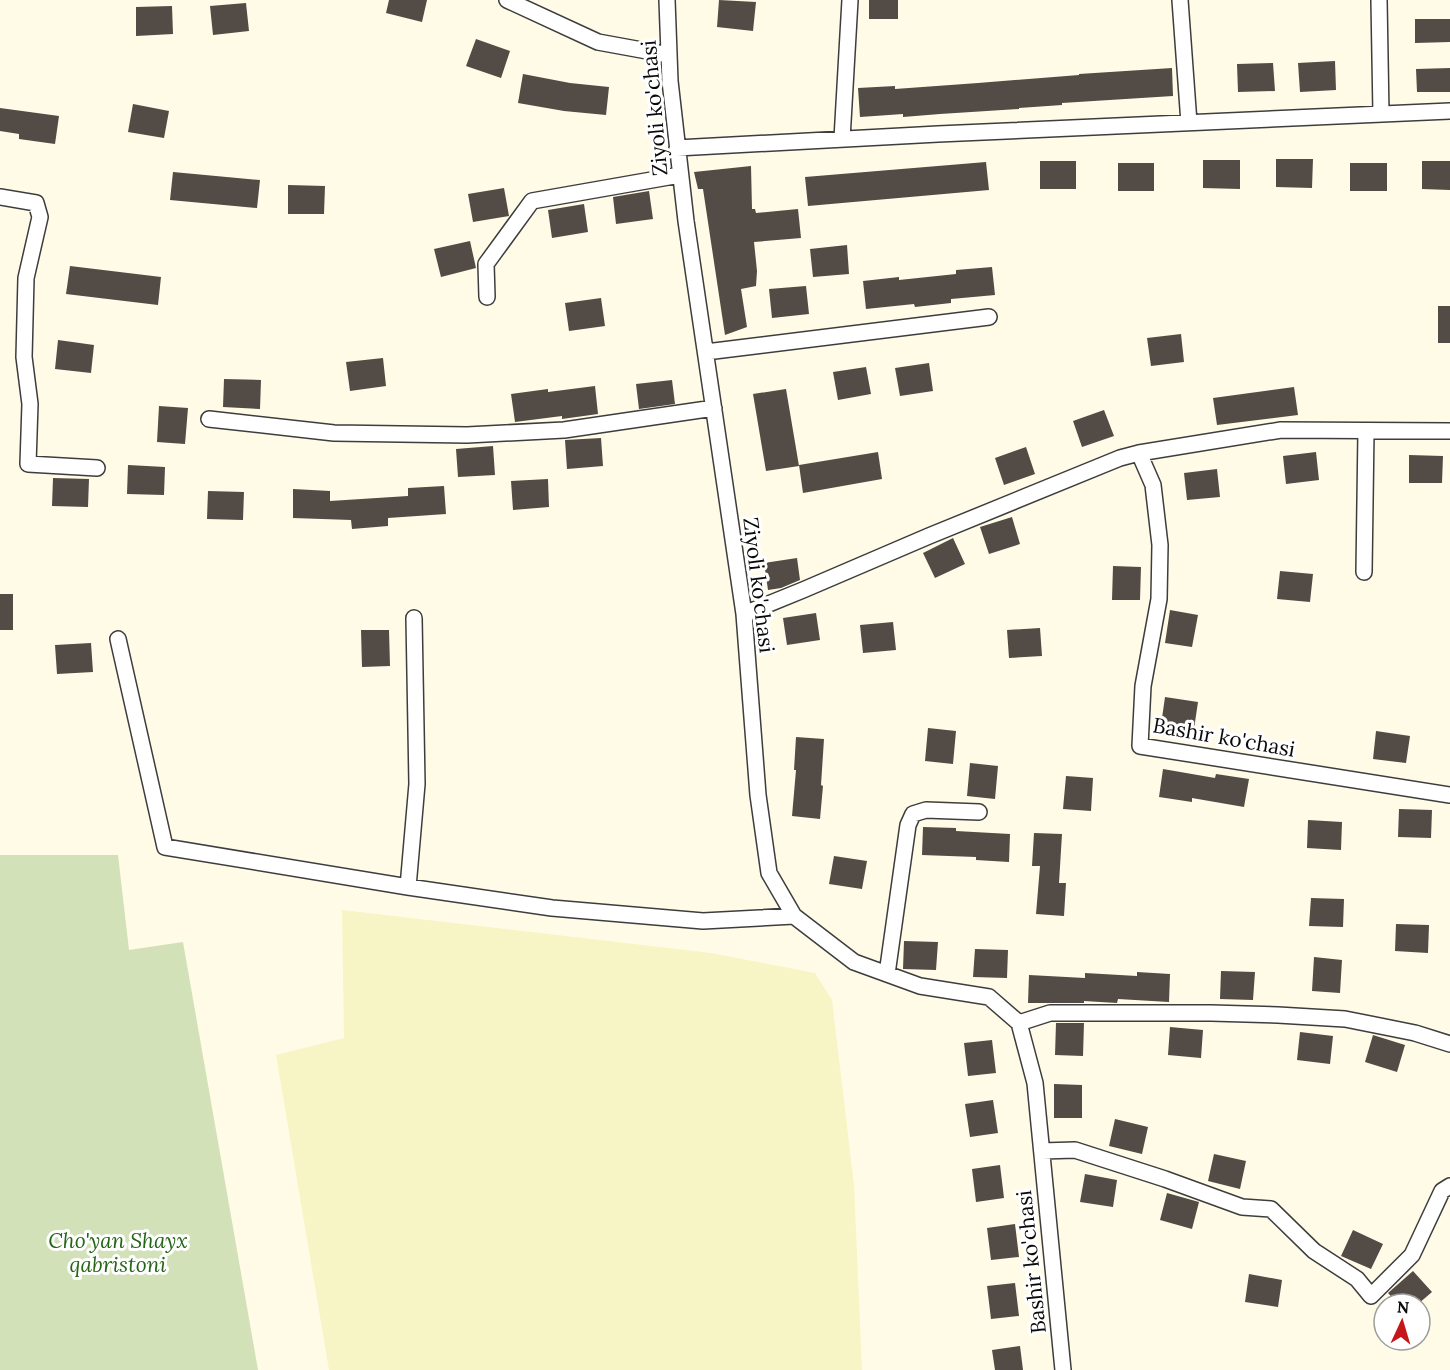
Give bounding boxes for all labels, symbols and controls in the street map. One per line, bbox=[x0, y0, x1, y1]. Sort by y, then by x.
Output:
street label: Ziyoli ko'chasi bbox=[635, 39, 673, 177]
street label: Ziyoli ko'chasi bbox=[737, 516, 781, 654]
street label: Bashir ko'chasi bbox=[1151, 711, 1297, 763]
street label: Bashir ko'chasi bbox=[1010, 1189, 1052, 1335]
park label: Cho'yan Shayx qabristoni bbox=[48, 1227, 188, 1278]
north arrow bbox=[1372, 1292, 1432, 1352]
text: N bbox=[1396, 1297, 1410, 1317]

